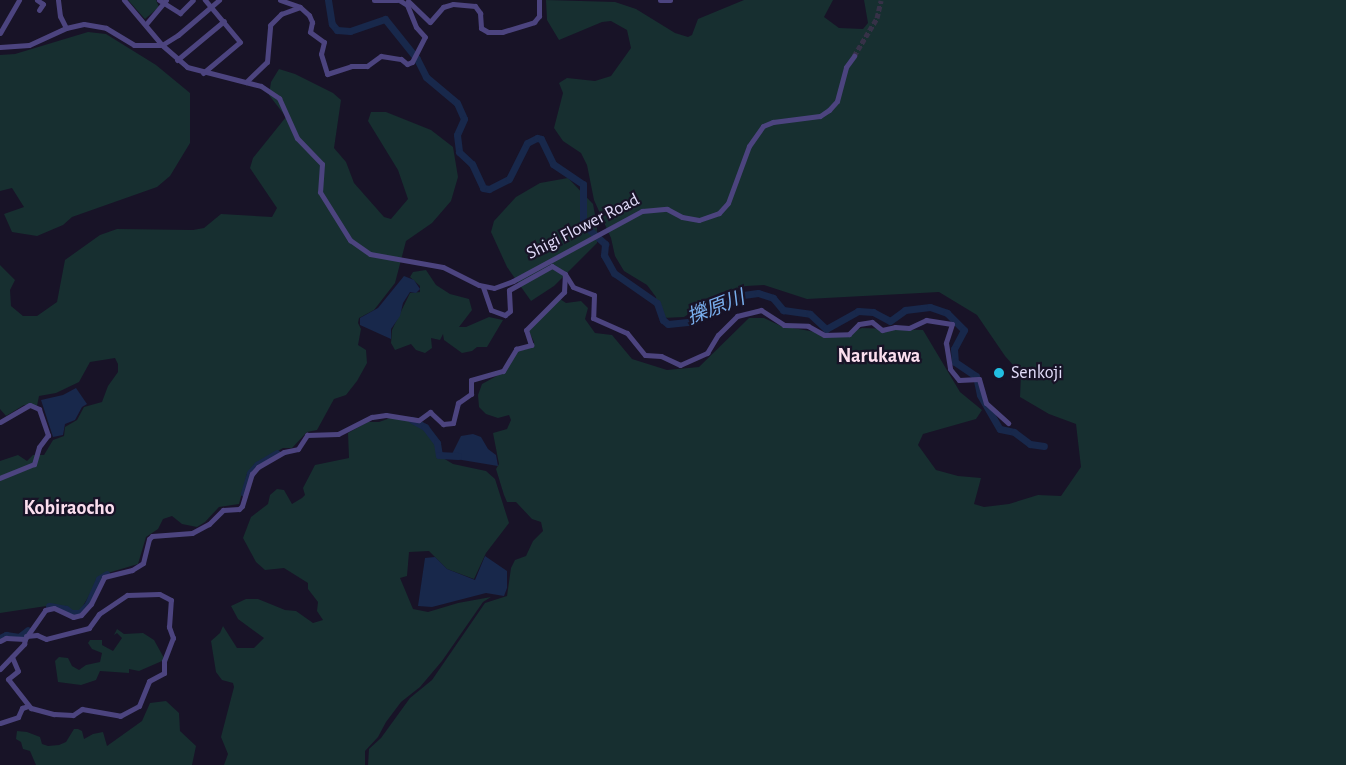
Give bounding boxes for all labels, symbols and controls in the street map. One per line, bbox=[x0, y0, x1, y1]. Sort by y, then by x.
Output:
street label: Shigi Flower Road bbox=[523, 189, 643, 265]
water label: 擽原川 bbox=[684, 286, 748, 330]
district label: Narukawa bbox=[838, 344, 920, 368]
place label: Senkoji bbox=[1011, 362, 1063, 384]
marker: Senkoji bbox=[992, 366, 1006, 380]
district label: Kobiraocho bbox=[23, 496, 115, 520]

